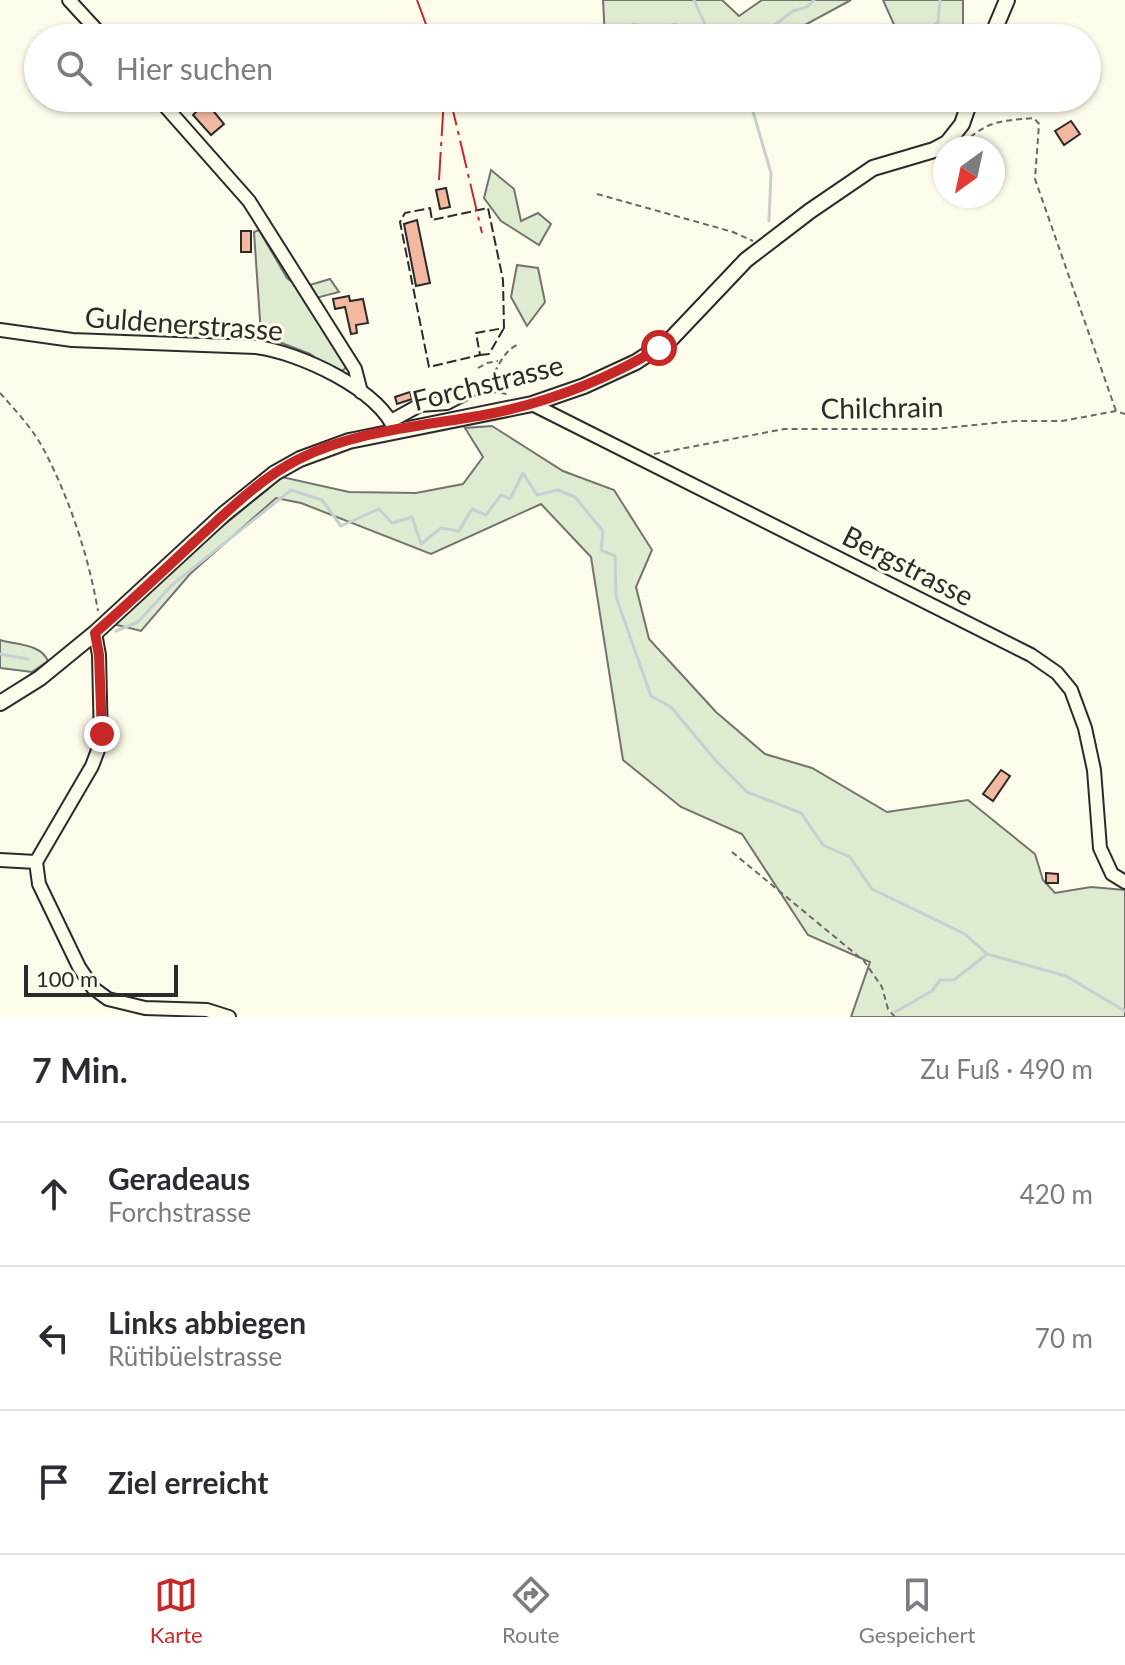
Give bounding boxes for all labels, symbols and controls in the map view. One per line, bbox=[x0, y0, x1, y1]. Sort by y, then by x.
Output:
search box bbox=[24, 24, 1101, 112]
icon: search bbox=[52, 46, 96, 90]
text: Hier suchen bbox=[116, 50, 273, 86]
north arrow bbox=[933, 136, 1005, 208]
street label: Guldenerstrasse bbox=[84, 299, 284, 347]
route start bbox=[641, 330, 677, 366]
street label: Forchstrasse bbox=[409, 347, 567, 417]
street label: Chilchrain bbox=[820, 389, 944, 425]
street label: Bergstrasse bbox=[837, 518, 980, 613]
route end bbox=[84, 716, 120, 752]
scale bar bbox=[24, 961, 178, 997]
text: 100 m bbox=[36, 965, 98, 992]
text: 7 Min. bbox=[32, 1049, 128, 1090]
text: Zu Fuß · 490 m bbox=[920, 1053, 1093, 1085]
text: Geradeaus bbox=[108, 1160, 250, 1196]
icon: ahead bbox=[32, 1172, 76, 1216]
text: 420 m bbox=[1020, 1178, 1093, 1210]
text: Forchstrasse bbox=[108, 1196, 251, 1228]
text: Links abbiegen bbox=[108, 1304, 306, 1340]
icon: left bbox=[32, 1316, 76, 1360]
text: 70 m bbox=[1035, 1322, 1093, 1354]
text: Rütibüelstrasse bbox=[108, 1340, 282, 1372]
icon: arrive bbox=[32, 1460, 76, 1504]
text: Ziel erreicht bbox=[108, 1464, 268, 1500]
tab: Karte bbox=[150, 1573, 203, 1648]
tab: Route bbox=[502, 1573, 559, 1648]
tab: Gespeichert bbox=[859, 1573, 975, 1648]

